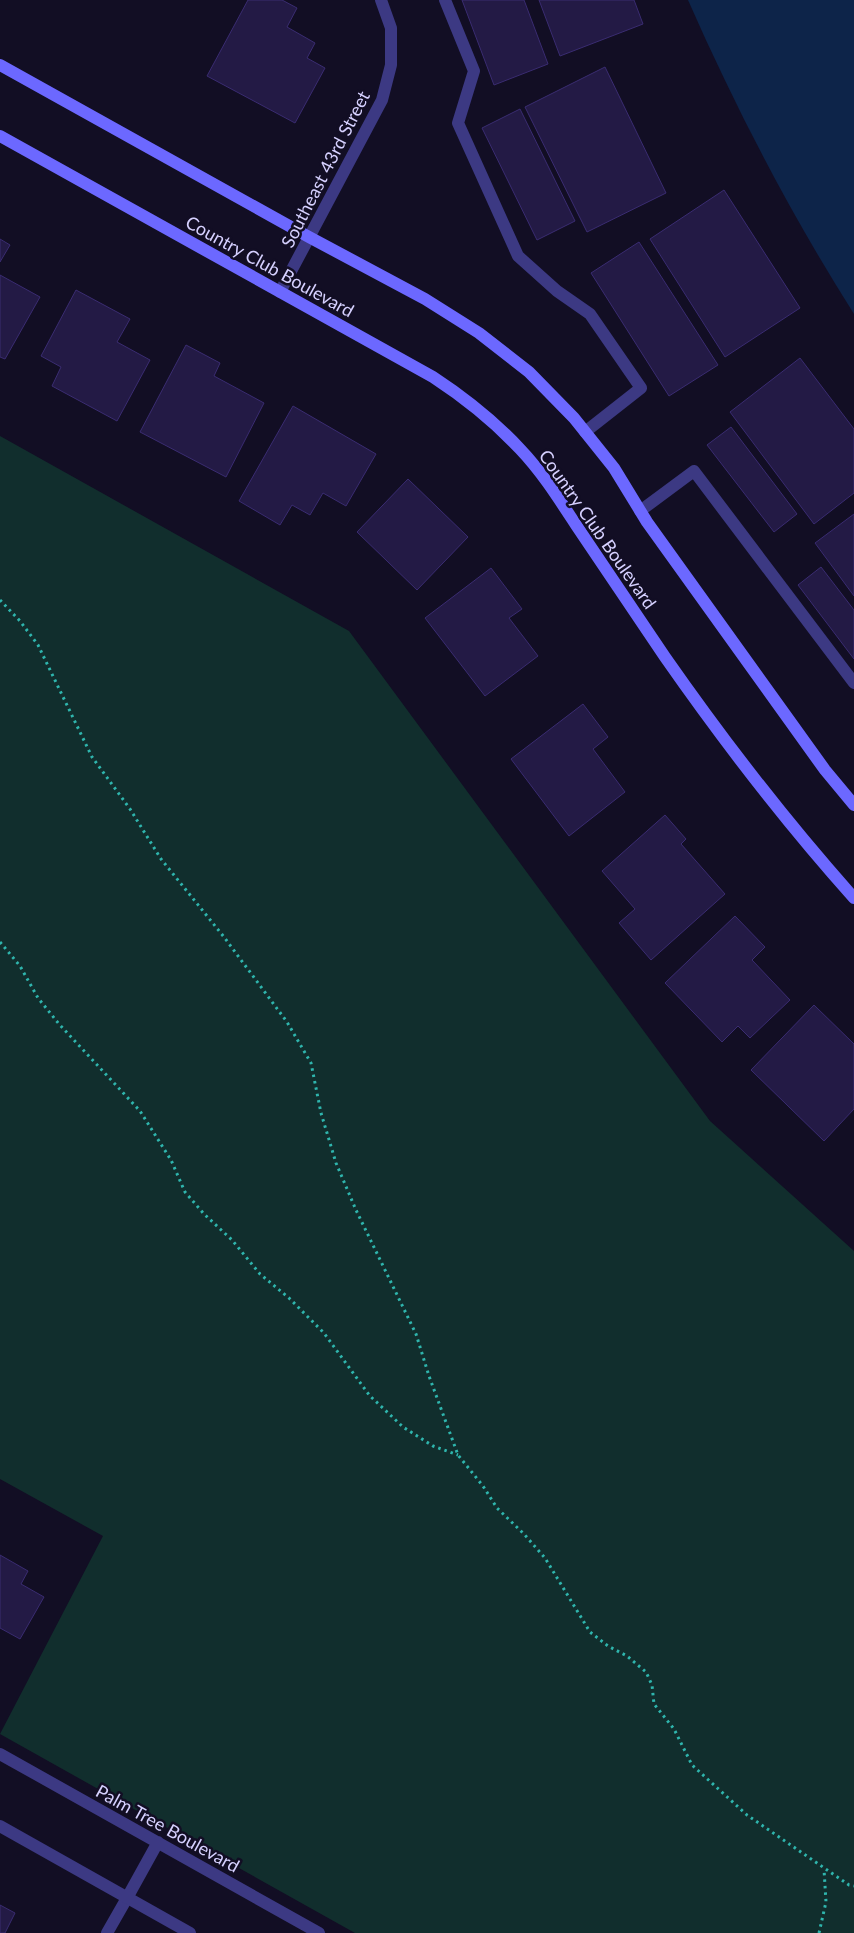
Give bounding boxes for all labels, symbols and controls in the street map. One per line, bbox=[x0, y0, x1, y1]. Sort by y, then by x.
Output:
street label: Southeast 43rd Street bbox=[276, 86, 374, 251]
street label: Country Club Boulevard bbox=[182, 211, 358, 321]
street label: Country Club Boulevard bbox=[535, 445, 661, 613]
street label: Palm Tree Boulevard bbox=[92, 1779, 244, 1877]

